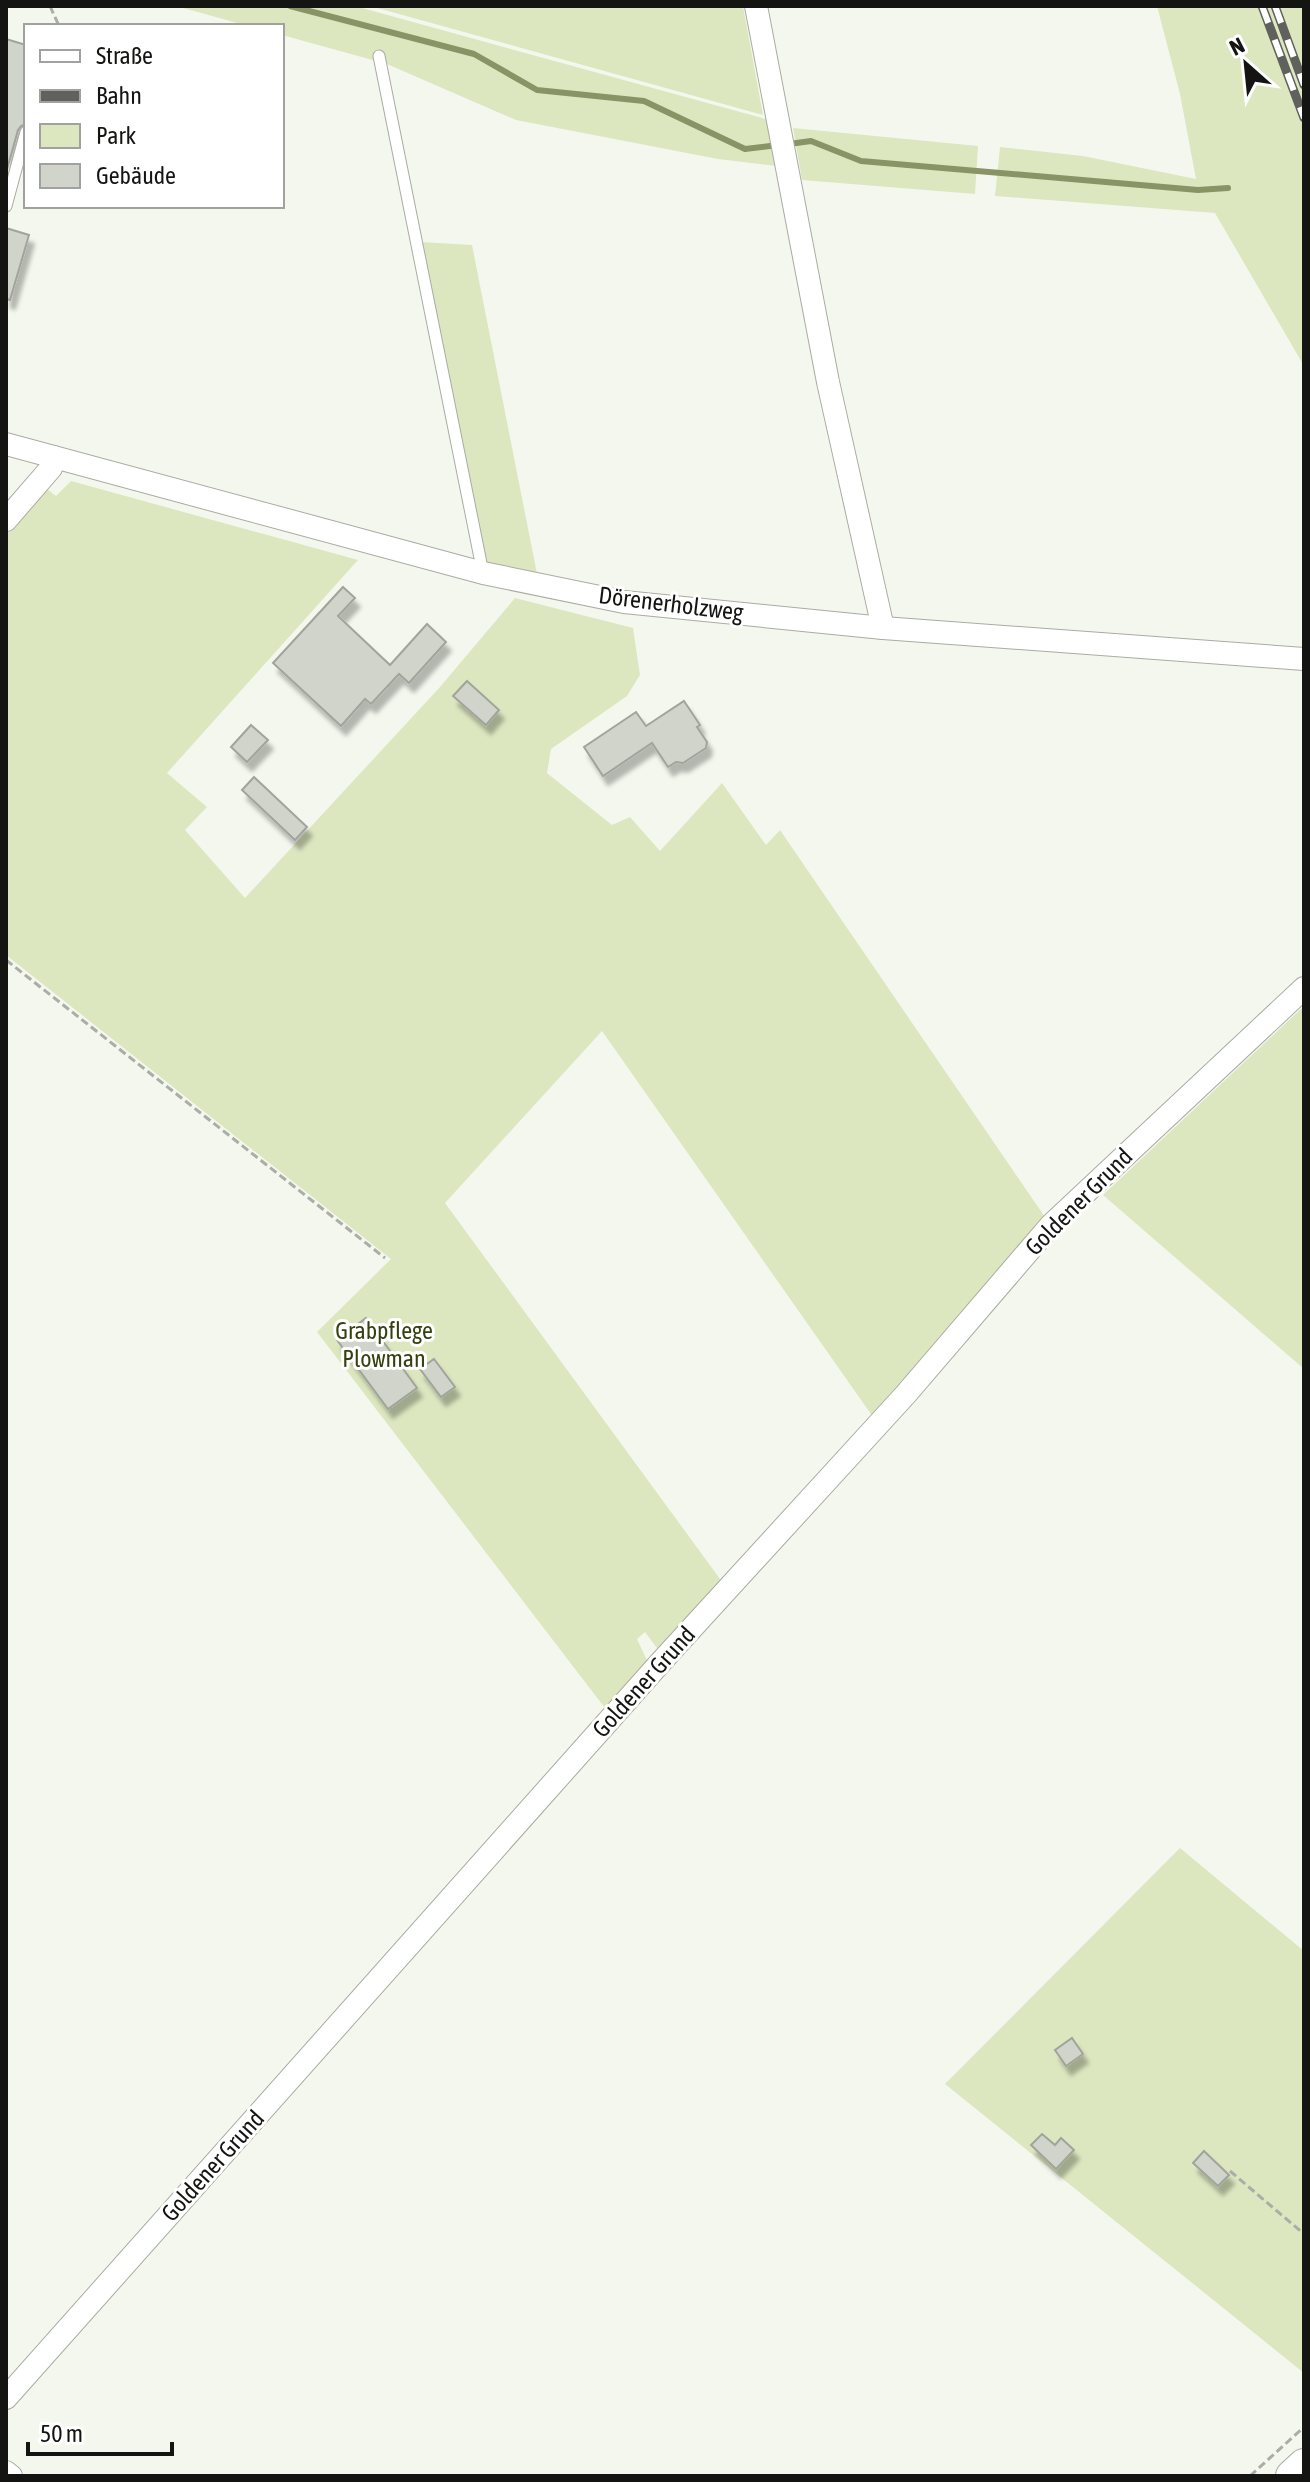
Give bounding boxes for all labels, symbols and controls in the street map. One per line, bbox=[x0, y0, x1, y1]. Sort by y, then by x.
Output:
legend bbox=[24, 24, 284, 208]
north arrow bbox=[1206, 24, 1286, 104]
text: N bbox=[1225, 32, 1249, 61]
text: Straße bbox=[96, 42, 153, 69]
text: Bahn bbox=[96, 82, 142, 109]
text: Park bbox=[96, 122, 137, 149]
text: Gebäude bbox=[96, 162, 176, 189]
street label: Dörenerholzweg bbox=[597, 581, 746, 626]
street label: Goldener Grund bbox=[1020, 1143, 1138, 1261]
park label: Grabpflege Plowman bbox=[335, 1317, 433, 1372]
street label: Goldener Grund bbox=[587, 1621, 700, 1743]
street label: Goldener Grund bbox=[156, 2105, 269, 2227]
scale bar bbox=[28, 2406, 172, 2456]
text: 50 m bbox=[40, 2420, 83, 2447]

